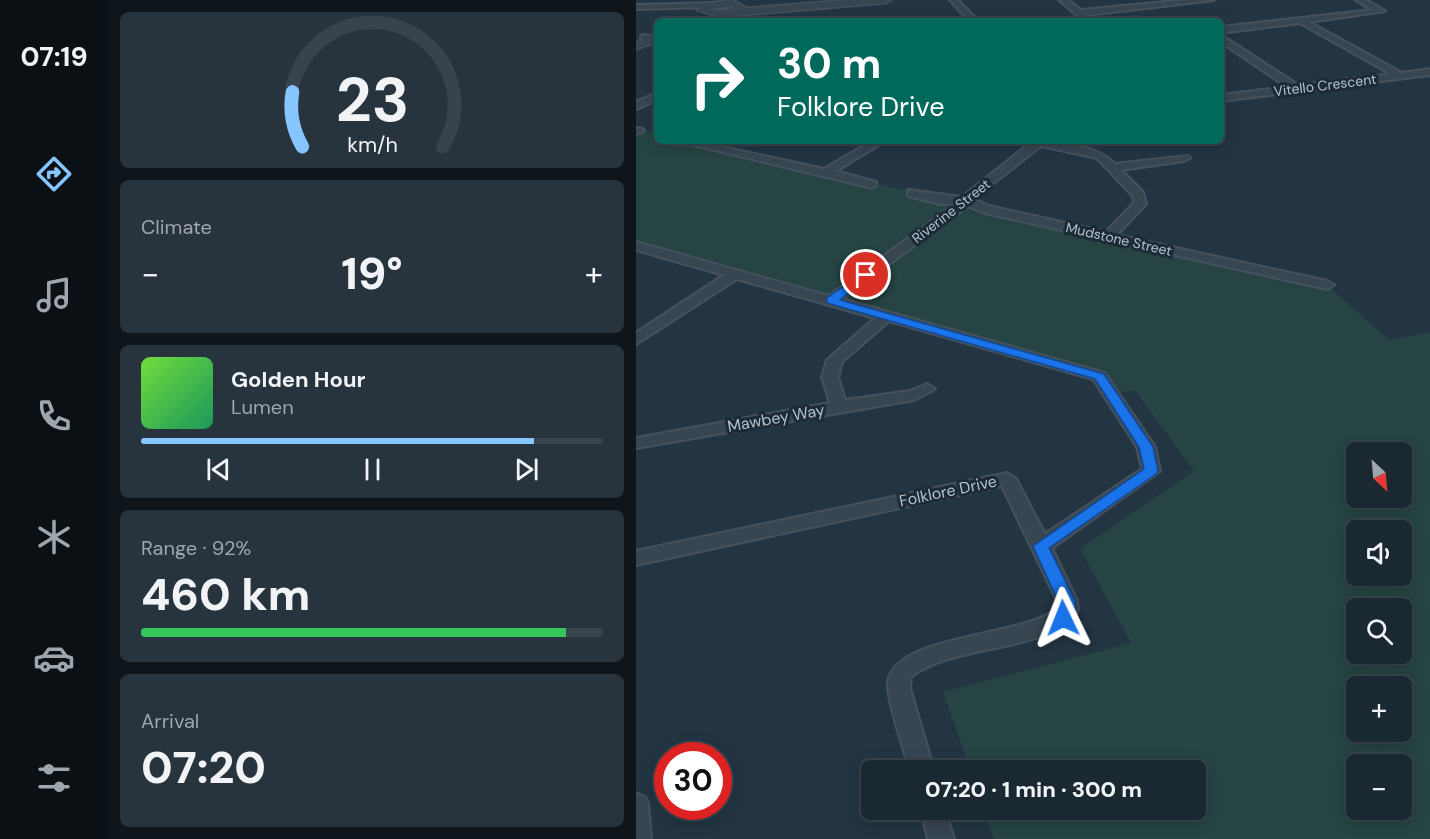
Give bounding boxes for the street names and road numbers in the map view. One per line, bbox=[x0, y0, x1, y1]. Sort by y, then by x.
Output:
street label: Vitello Crescent bbox=[1272, 70, 1378, 100]
street label: Riverine Street bbox=[908, 175, 994, 247]
street label: Mudstone Street bbox=[1064, 218, 1174, 260]
street label: Mawbey Way bbox=[726, 399, 826, 437]
street label: Folklore Drive bbox=[897, 470, 999, 512]

